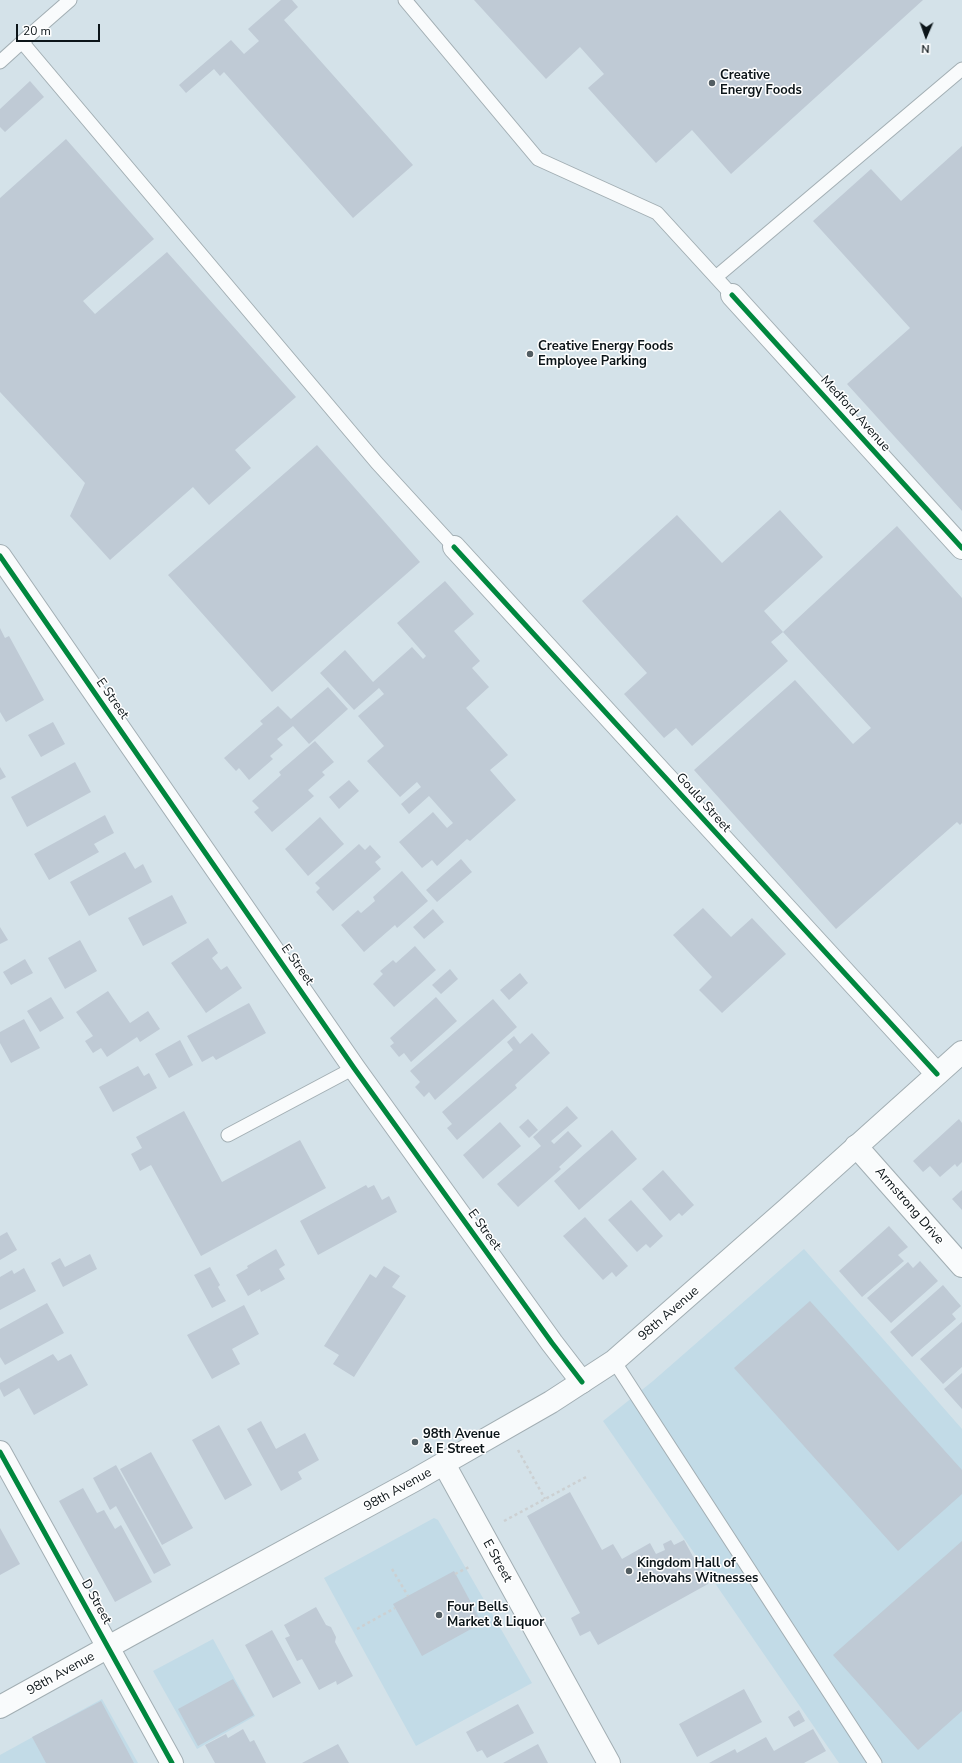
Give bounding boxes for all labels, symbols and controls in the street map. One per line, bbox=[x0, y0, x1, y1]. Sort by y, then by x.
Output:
scale bar bbox=[18, 16, 102, 42]
north arrow bbox=[906, 16, 946, 56]
text: 20 m bbox=[23, 23, 51, 39]
text: N bbox=[921, 41, 930, 56]
place label: Creative Energy Foods bbox=[720, 68, 802, 99]
marker: Creative Energy Foods bbox=[707, 78, 717, 88]
place label: Creative Energy Foods Employee Parking bbox=[538, 339, 673, 370]
marker: Creative Energy Foods Employee Parking bbox=[525, 349, 535, 359]
street label: Medford Avenue bbox=[817, 373, 893, 455]
street label: E Street bbox=[92, 676, 132, 722]
street label: Gould Street bbox=[672, 770, 734, 836]
street label: E Street bbox=[277, 942, 317, 988]
street label: Armstrong Drive bbox=[871, 1164, 947, 1248]
street label: E Street bbox=[464, 1207, 504, 1253]
street label: 98th Avenue bbox=[636, 1283, 702, 1345]
place label: 98th Avenue & E Street bbox=[423, 1427, 500, 1458]
marker: 98th Avenue & E Street bbox=[410, 1437, 420, 1447]
street label: 98th Avenue bbox=[361, 1465, 435, 1515]
street label: E Street bbox=[479, 1537, 515, 1585]
place label: Kingdom Hall of Jehovahs Witnesses bbox=[637, 1556, 758, 1587]
marker: Kingdom Hall of Jehovahs Witnesses bbox=[624, 1566, 634, 1576]
street label: D Street bbox=[77, 1577, 115, 1627]
place label: Four Bells Market & Liquor bbox=[447, 1600, 544, 1631]
marker: Four Bells Market & Liquor bbox=[434, 1610, 444, 1620]
street label: 98th Avenue bbox=[24, 1649, 98, 1699]

